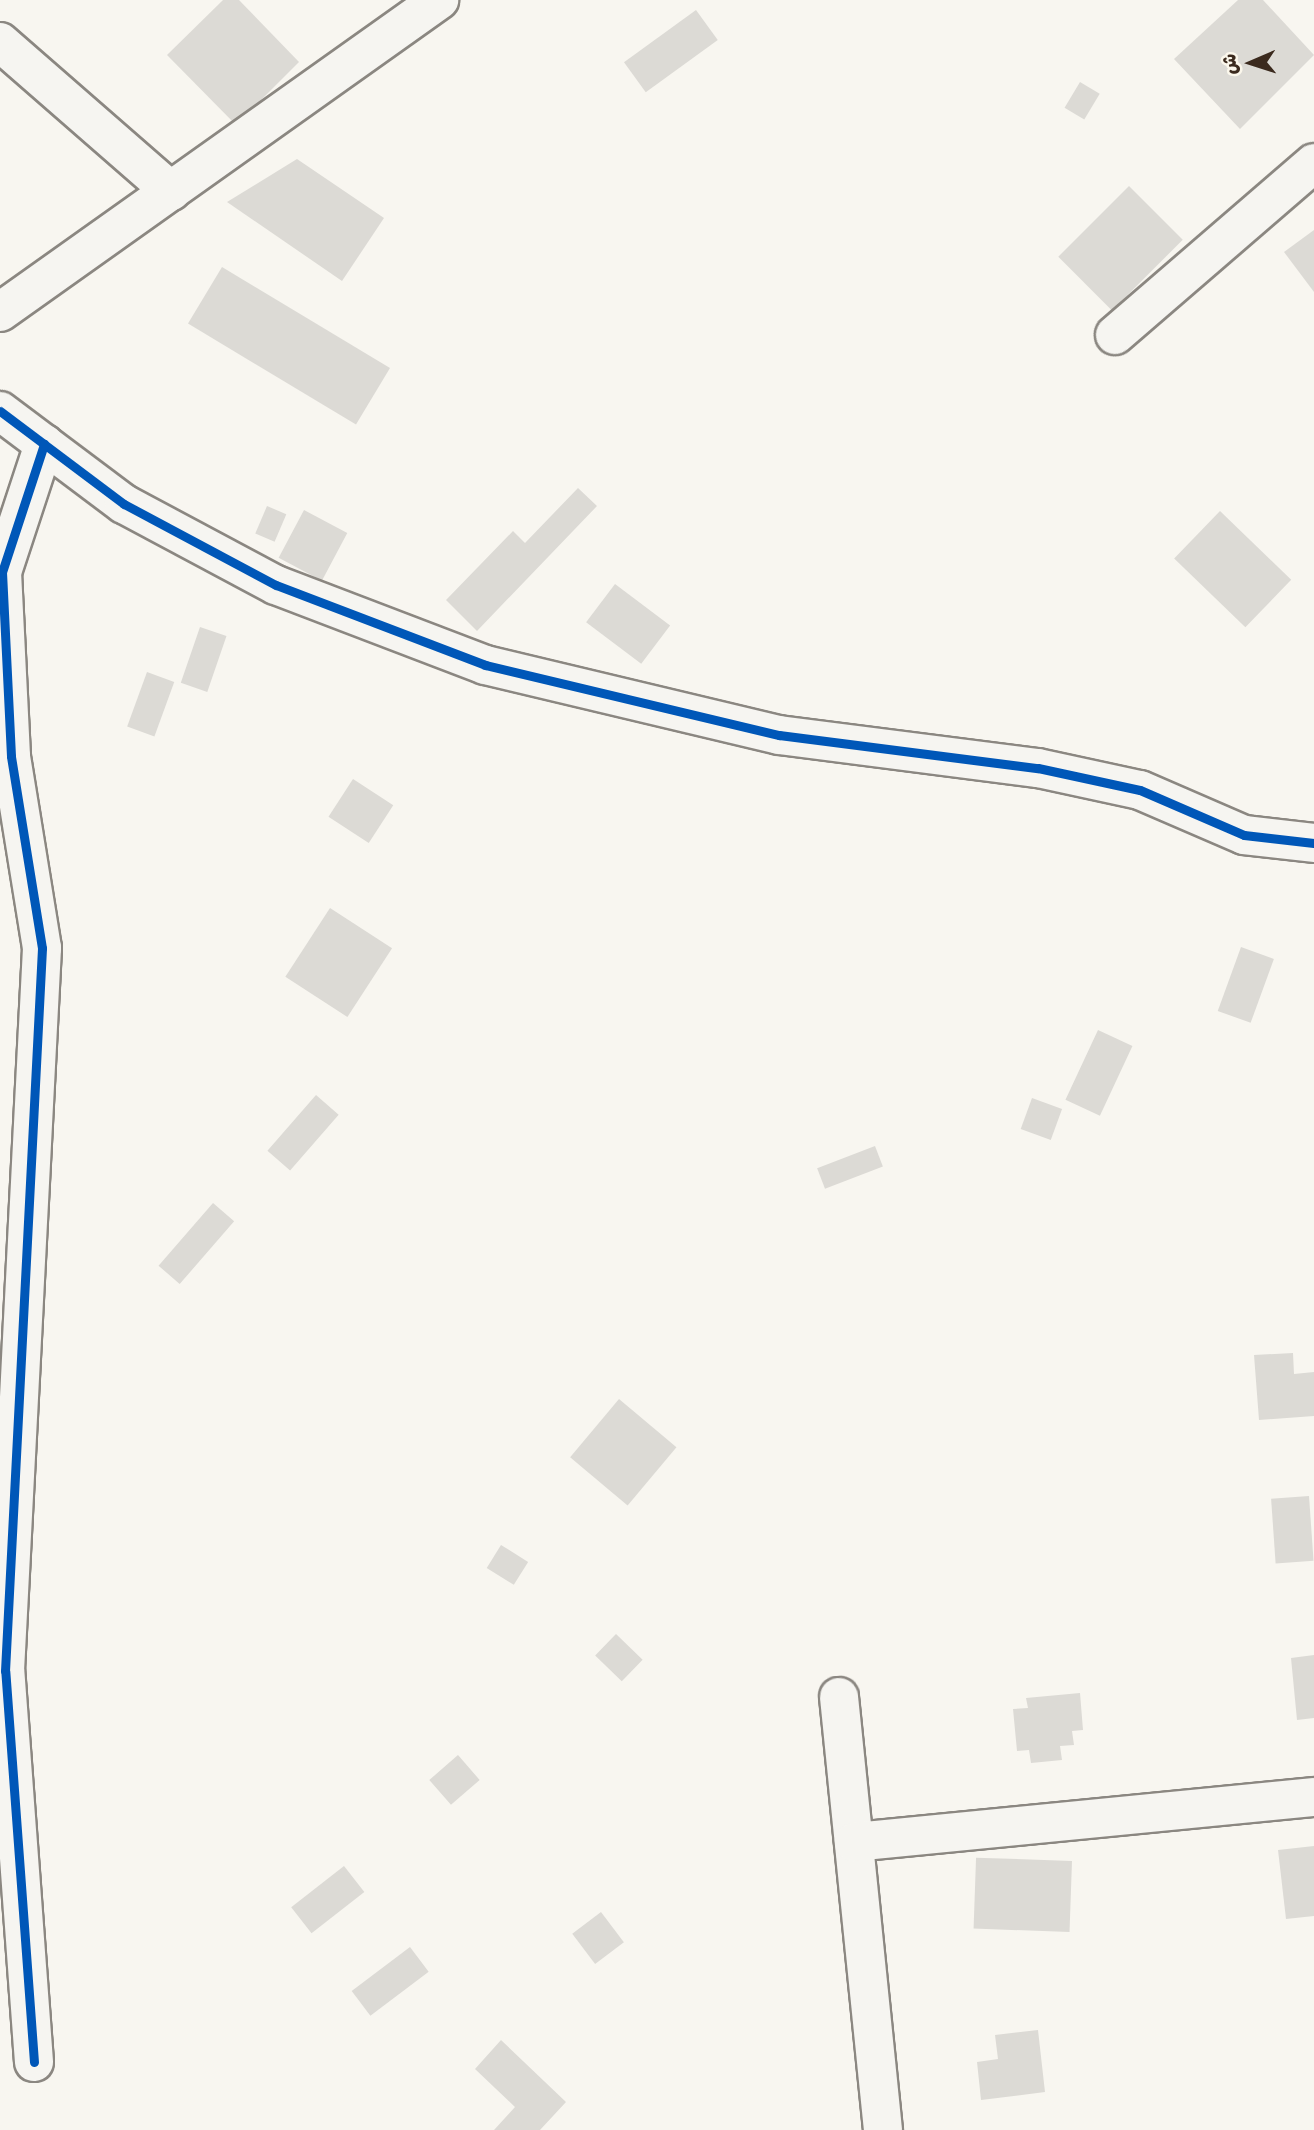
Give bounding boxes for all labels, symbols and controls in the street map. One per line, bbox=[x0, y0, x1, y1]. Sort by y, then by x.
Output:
north arrow bbox=[1216, 28, 1286, 98]
text: ش bbox=[1217, 53, 1243, 75]

